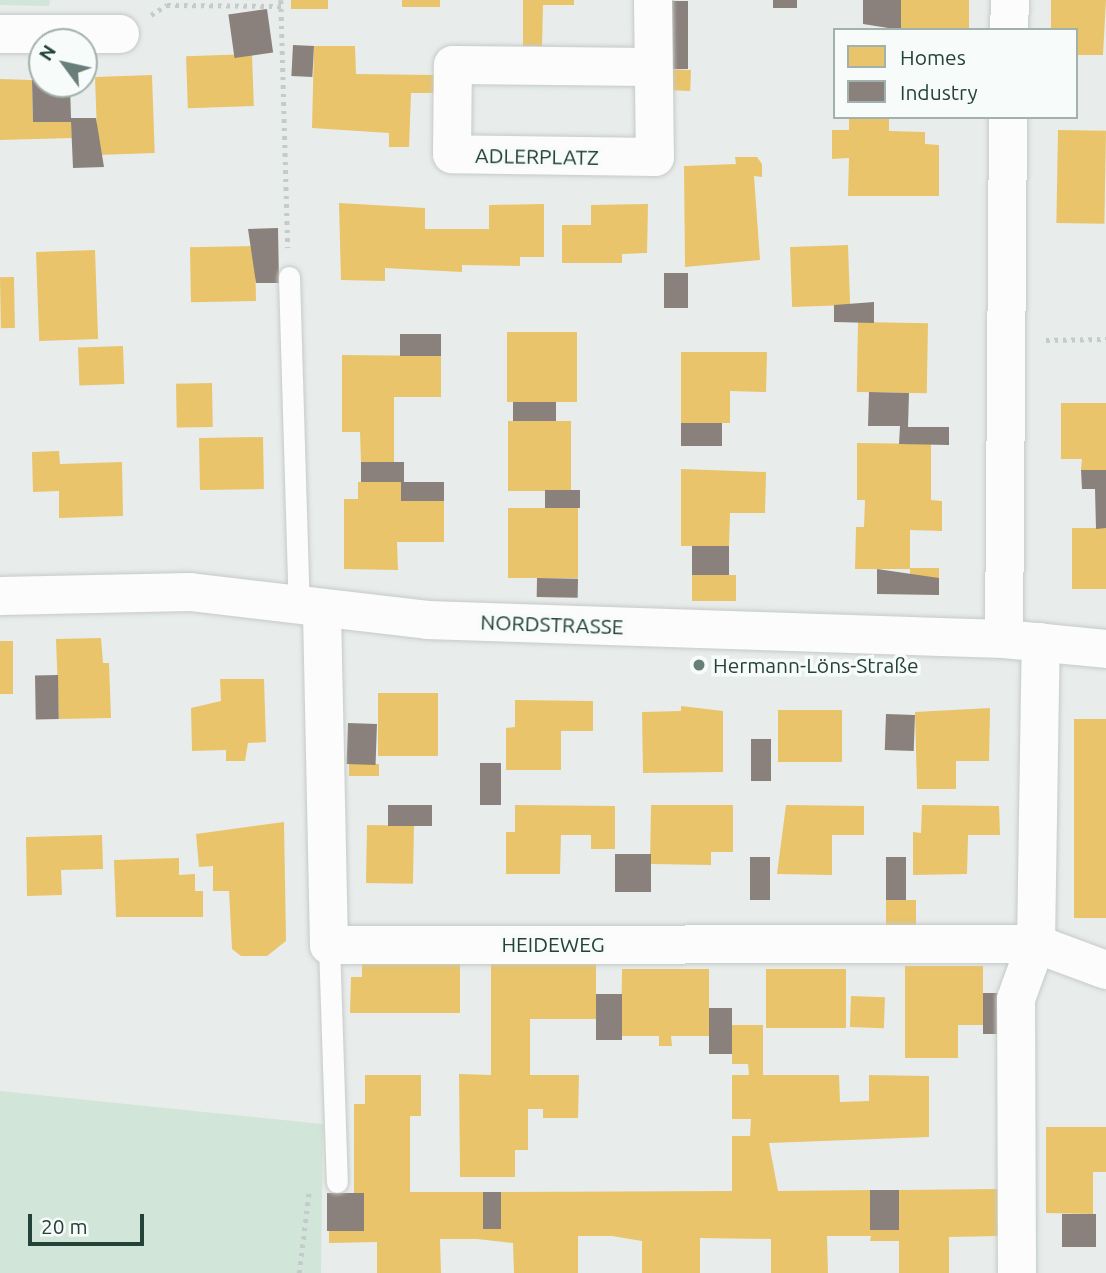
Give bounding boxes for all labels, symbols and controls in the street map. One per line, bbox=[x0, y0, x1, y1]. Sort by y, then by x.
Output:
north arrow bbox=[28, 28, 98, 98]
legend bbox=[833, 28, 1078, 119]
text: N bbox=[34, 41, 60, 65]
text: Homes bbox=[900, 45, 966, 69]
text: Industry bbox=[900, 80, 978, 104]
street label: ADLERPLATZ bbox=[475, 142, 599, 170]
street label: NORDSTRASSE bbox=[480, 609, 624, 639]
place label: Hermann-Löns-Straße bbox=[713, 652, 919, 678]
marker: Hermann-Löns-Straße bbox=[691, 657, 707, 673]
street label: HEIDEWEG bbox=[501, 931, 605, 957]
scale bar bbox=[32, 1200, 147, 1244]
text: 20 m bbox=[41, 1214, 88, 1238]

